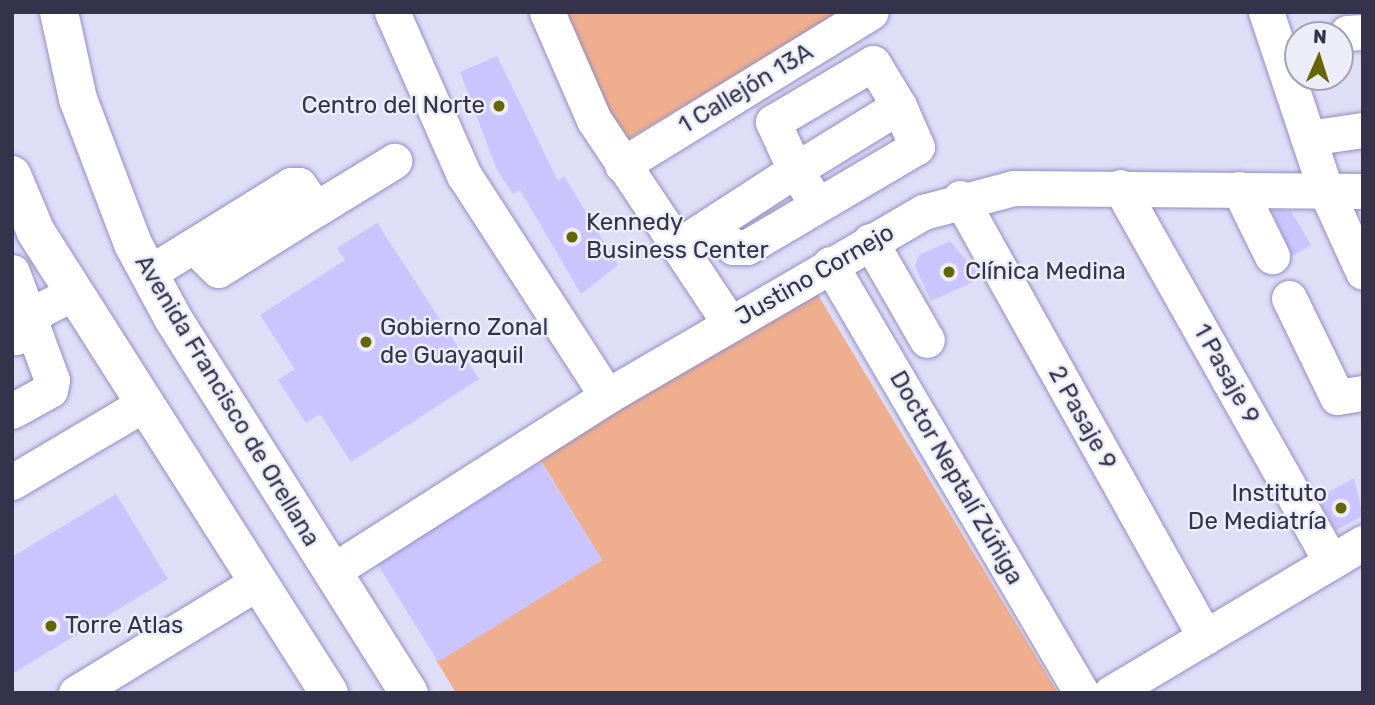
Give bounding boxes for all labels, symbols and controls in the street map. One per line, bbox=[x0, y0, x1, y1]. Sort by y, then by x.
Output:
north arrow bbox=[1284, 21, 1354, 91]
text: N bbox=[1313, 25, 1327, 48]
street label: 1 Callejón 13A bbox=[674, 38, 818, 140]
place label: Centro del Norte bbox=[301, 92, 485, 120]
marker: Centro del Norte bbox=[491, 98, 507, 114]
place label: Kennedy Business Center bbox=[586, 209, 769, 265]
street label: Justino Cornejo bbox=[731, 218, 899, 332]
marker: Kennedy Business Center bbox=[564, 229, 580, 245]
street label: Avenida Francisco de Orellana bbox=[128, 250, 326, 552]
place label: Clínica Medina bbox=[965, 258, 1126, 286]
marker: Clínica Medina bbox=[939, 262, 959, 282]
place label: Gobierno Zonal de Guayaquil bbox=[380, 314, 548, 370]
street label: 1 Pasaje 9 bbox=[1187, 319, 1265, 429]
marker: Gobierno Zonal de Guayaquil bbox=[358, 334, 374, 350]
street label: 2 Pasaje 9 bbox=[1042, 361, 1122, 475]
street label: Doctor Neptalí Zúñiga bbox=[883, 366, 1029, 590]
place label: Instituto De Mediatría bbox=[1188, 480, 1327, 536]
marker: Instituto De Mediatría bbox=[1333, 500, 1349, 516]
place label: Torre Atlas bbox=[65, 612, 184, 640]
marker: Torre Atlas bbox=[43, 618, 59, 634]

